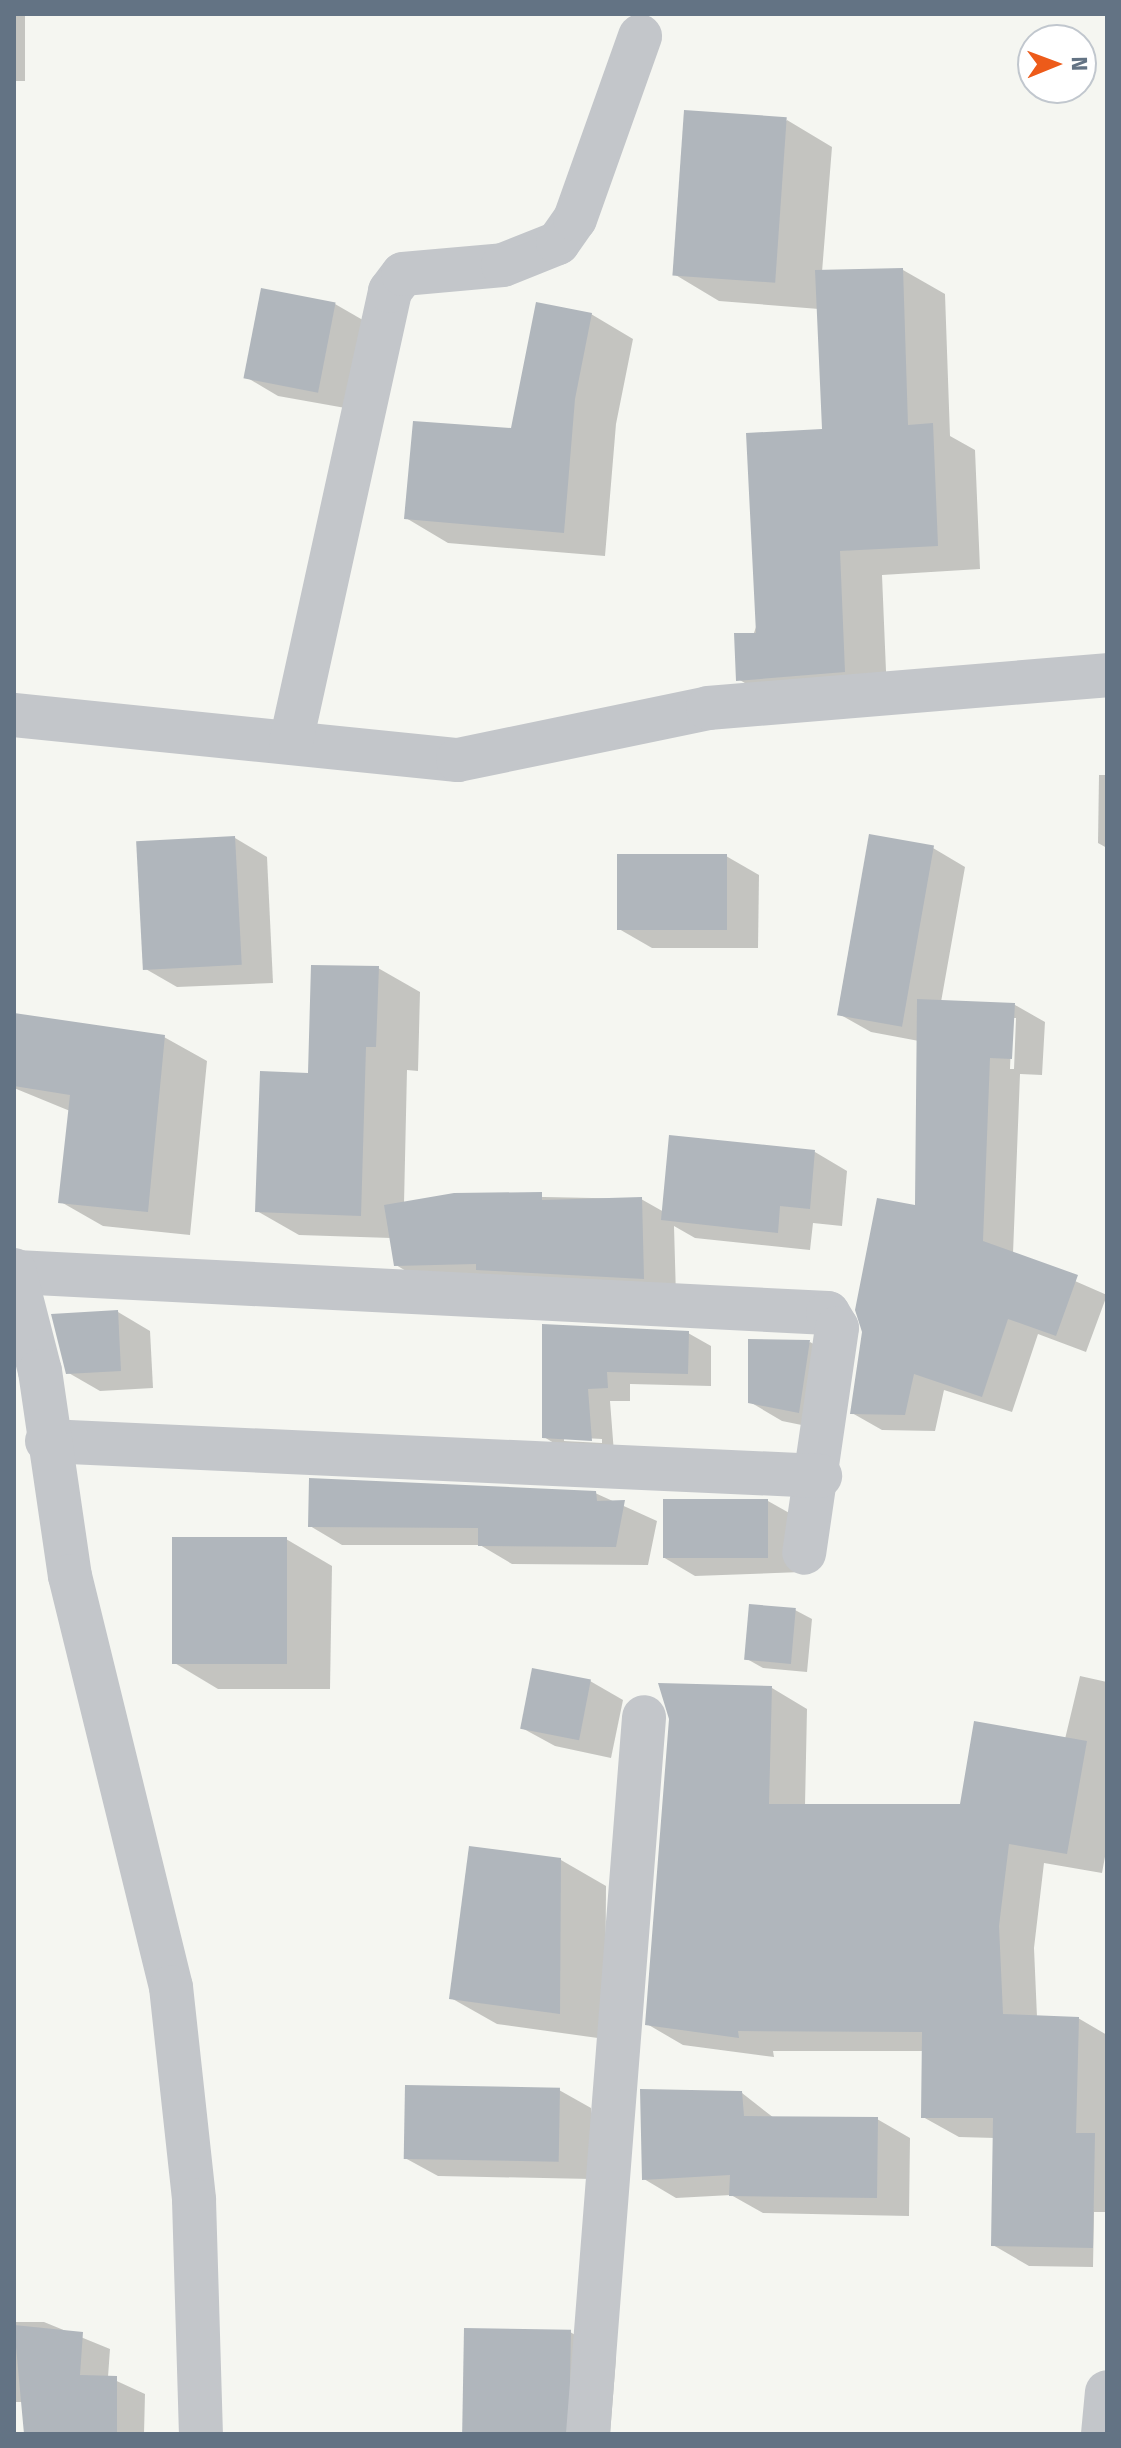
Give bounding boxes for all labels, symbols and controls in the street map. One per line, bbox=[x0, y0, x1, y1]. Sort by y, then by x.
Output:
north arrow bbox=[1017, 24, 1097, 104]
text: N bbox=[1066, 56, 1093, 71]

